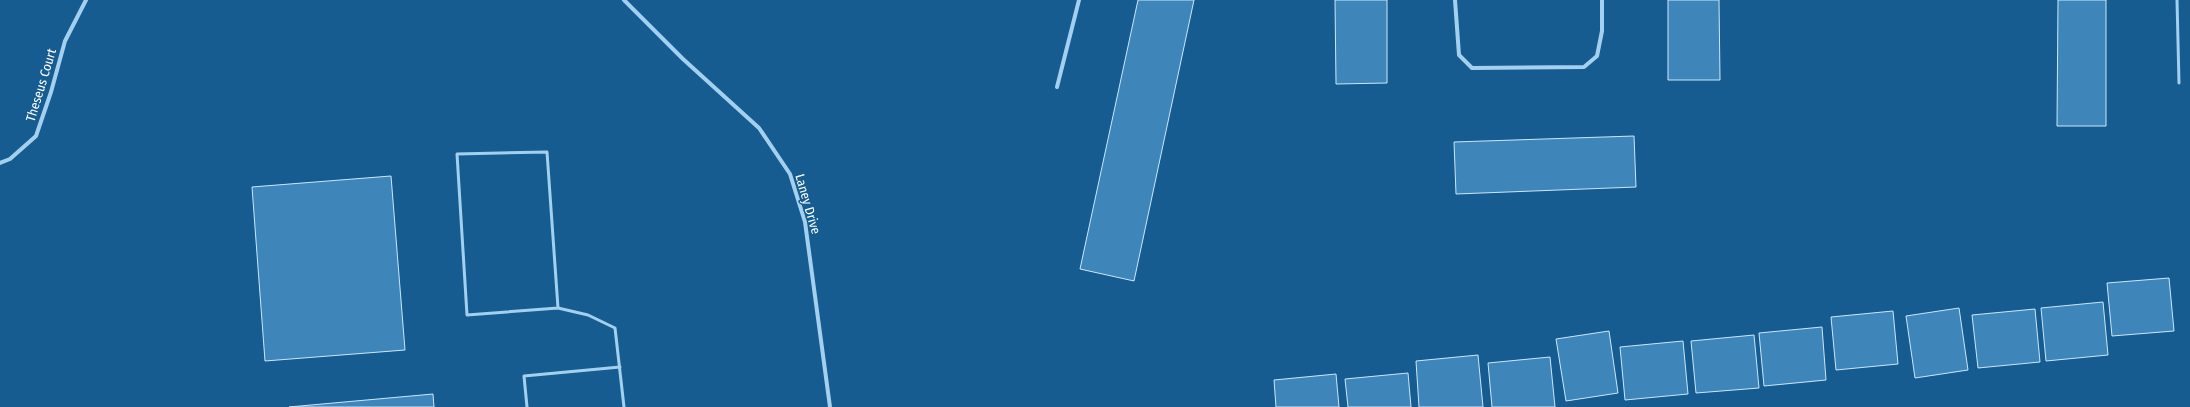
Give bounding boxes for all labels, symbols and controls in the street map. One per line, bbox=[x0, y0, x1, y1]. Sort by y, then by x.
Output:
street label: Theseus Court bbox=[23, 46, 59, 123]
street label: Laney Drive bbox=[792, 172, 824, 236]

